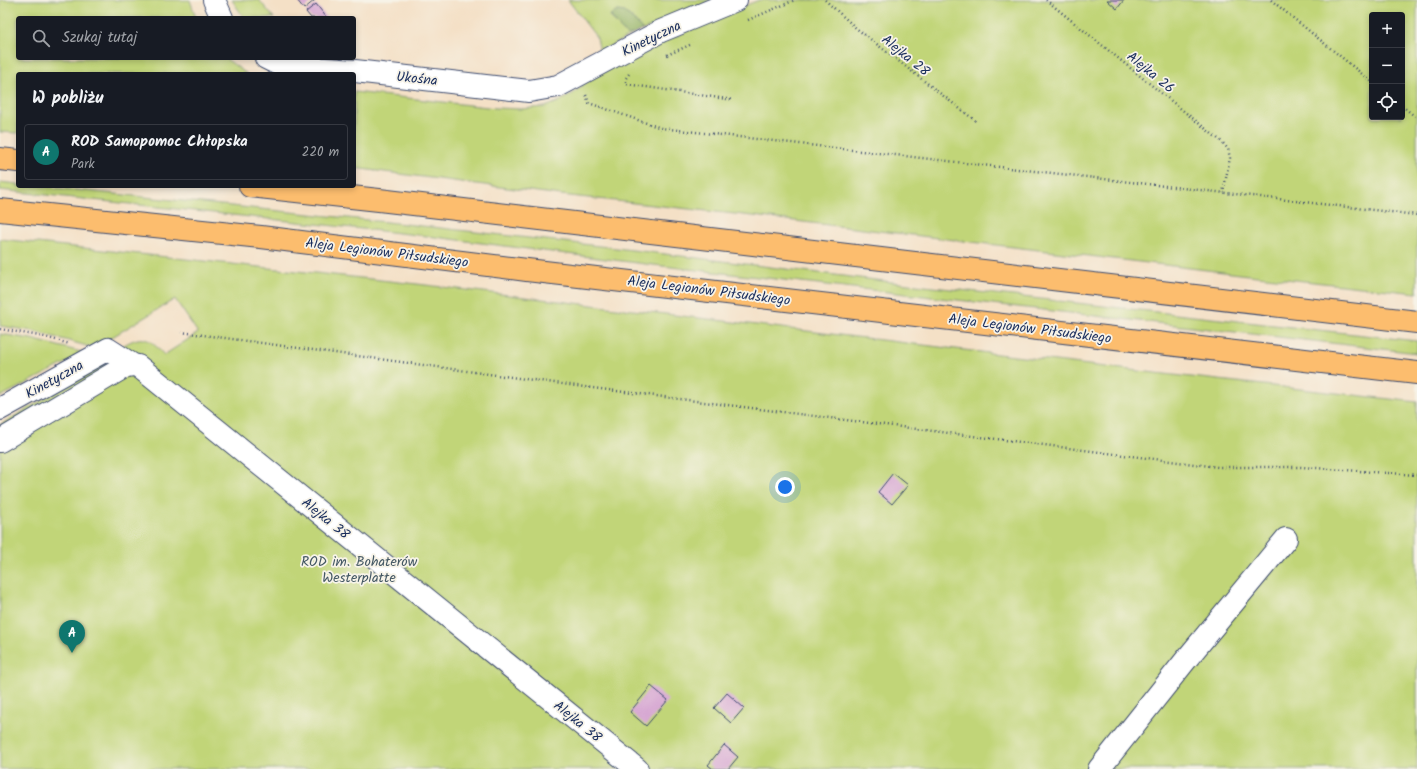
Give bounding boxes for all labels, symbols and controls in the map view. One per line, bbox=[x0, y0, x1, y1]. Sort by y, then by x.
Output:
map controls bbox=[1369, 12, 1405, 120]
button: + bbox=[1369, 12, 1405, 48]
street label: Kinetyczna bbox=[618, 15, 685, 63]
search box bbox=[16, 16, 356, 60]
text: Szukaj tutaj bbox=[62, 26, 137, 50]
icon: search bbox=[30, 27, 52, 49]
street label: Alejka 28 bbox=[876, 29, 935, 83]
street label: Alejka 26 bbox=[1122, 46, 1179, 99]
button: − bbox=[1369, 48, 1405, 84]
street label: Ukośna bbox=[395, 66, 439, 92]
button: locate bbox=[1369, 84, 1405, 120]
text: W pobliżu bbox=[32, 85, 103, 112]
text: ROD Samopomoc Chłopska bbox=[71, 130, 248, 154]
text: A bbox=[42, 142, 50, 163]
text: 220 m bbox=[302, 142, 339, 163]
text: Park bbox=[71, 154, 95, 175]
street label: Aleja Legionów Piłsudskiego bbox=[304, 232, 470, 274]
street label: Aleja Legionów Piłsudskiego bbox=[626, 270, 792, 312]
street label: Aleja Legionów Piłsudskiego bbox=[947, 308, 1113, 350]
street label: Kinetyczna bbox=[21, 355, 88, 405]
your location bbox=[775, 477, 795, 497]
street label: Alejka 38 bbox=[296, 492, 355, 546]
park label: ROD im. Bohaterów Westerplatte bbox=[301, 551, 418, 589]
pin: A bbox=[59, 620, 85, 653]
street label: Alejka 38 bbox=[548, 695, 607, 749]

